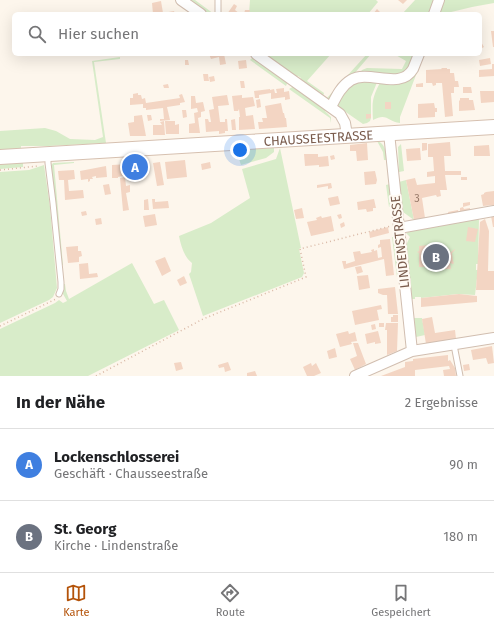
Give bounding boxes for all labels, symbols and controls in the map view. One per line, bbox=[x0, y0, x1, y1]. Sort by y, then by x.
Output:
search box bbox=[12, 12, 482, 56]
icon: search bbox=[26, 23, 48, 45]
text: Hier suchen bbox=[58, 25, 139, 43]
street label: CHAUSSEESTRASSE bbox=[263, 127, 374, 148]
your location bbox=[230, 140, 250, 160]
pin: A bbox=[122, 152, 148, 182]
house number: 3 bbox=[414, 192, 420, 205]
street label: LINDENSTRASSE bbox=[388, 195, 412, 289]
pin: B bbox=[423, 242, 449, 272]
text: In der Nähe bbox=[16, 392, 105, 413]
text: 2 Ergebnisse bbox=[405, 395, 478, 410]
text: Lockenschlosserei bbox=[54, 448, 179, 466]
text: A bbox=[25, 457, 33, 472]
text: 90 m bbox=[449, 457, 478, 472]
text: Geschäft · Chausseestraße bbox=[54, 466, 208, 481]
text: St. Georg bbox=[54, 520, 116, 538]
text: B bbox=[25, 529, 33, 544]
text: 180 m bbox=[443, 529, 478, 544]
text: Kirche · Lindenstraße bbox=[54, 538, 178, 553]
tab: Karte bbox=[63, 582, 90, 619]
tab: Route bbox=[216, 582, 245, 619]
tab: Gespeichert bbox=[371, 582, 431, 619]

